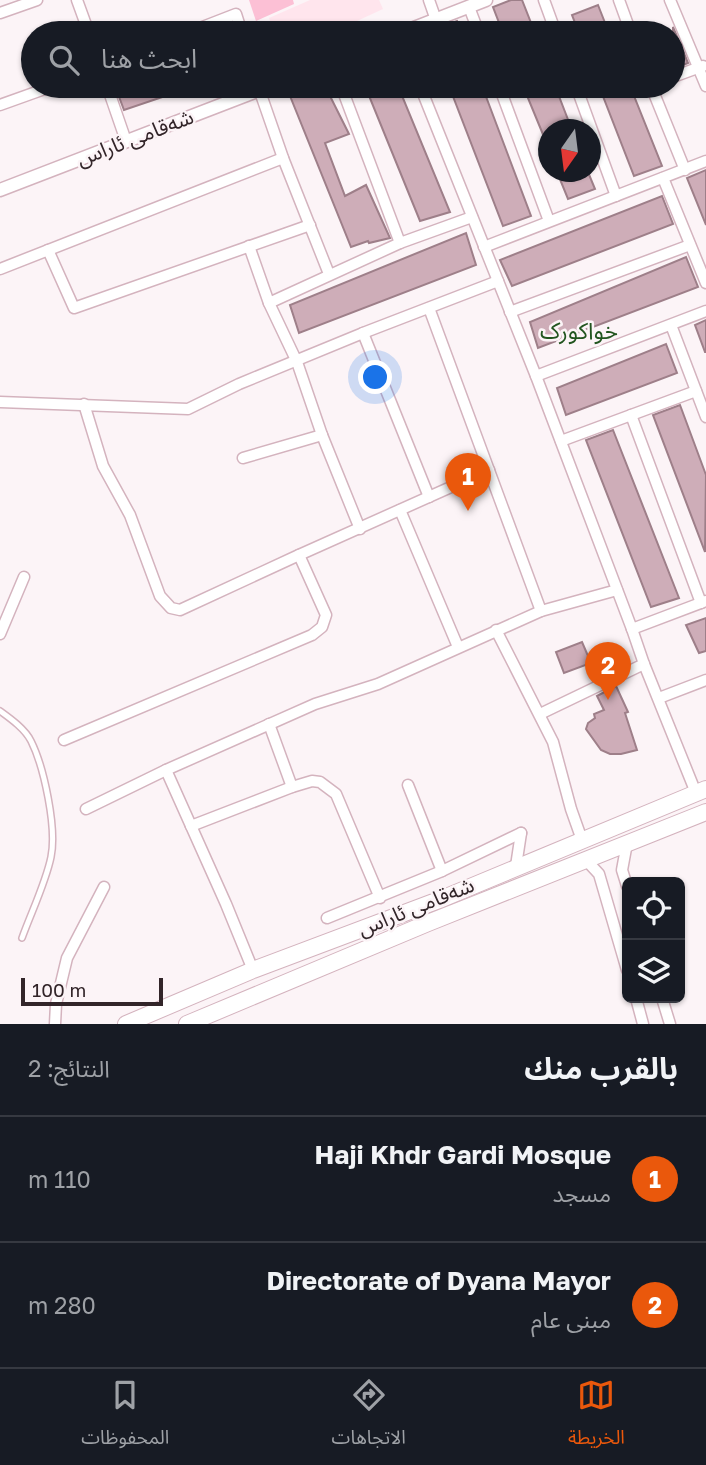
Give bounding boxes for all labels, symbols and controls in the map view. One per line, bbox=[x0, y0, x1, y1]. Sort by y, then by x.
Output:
search box bbox=[21, 21, 685, 98]
icon: search bbox=[45, 41, 83, 79]
text: ابحث هنا bbox=[101, 43, 197, 74]
street label: شەقامی ئاراس bbox=[72, 103, 197, 171]
north arrow bbox=[538, 119, 601, 182]
district label: خواکورک bbox=[540, 316, 618, 345]
your location bbox=[358, 360, 392, 394]
pin: 1 bbox=[445, 453, 491, 511]
pin: 2 bbox=[585, 642, 631, 700]
street label: شەقامی ئاراس bbox=[354, 871, 478, 941]
map controls bbox=[622, 877, 685, 1003]
button: locate bbox=[622, 877, 685, 940]
button: layers bbox=[622, 940, 685, 1003]
scale bar bbox=[21, 975, 163, 1007]
text: 100 m bbox=[32, 978, 86, 1001]
text: بالقرب منك bbox=[524, 1050, 678, 1086]
text: النتائج: 2 bbox=[28, 1054, 110, 1082]
text: Haji Khdr Gardi Mosque bbox=[315, 1139, 611, 1170]
text: 110 m bbox=[28, 1165, 91, 1193]
text: 1 bbox=[649, 1165, 661, 1193]
text: مسجد bbox=[552, 1179, 611, 1207]
text: Directorate of Dyana Mayor bbox=[266, 1265, 611, 1296]
text: 280 m bbox=[28, 1291, 96, 1319]
text: 2 bbox=[648, 1291, 662, 1319]
text: مبنى عام bbox=[531, 1305, 611, 1333]
tab: المحفوظات bbox=[81, 1376, 169, 1458]
tab: الاتجاهات bbox=[332, 1376, 406, 1458]
tab: الخريطة bbox=[568, 1376, 625, 1458]

